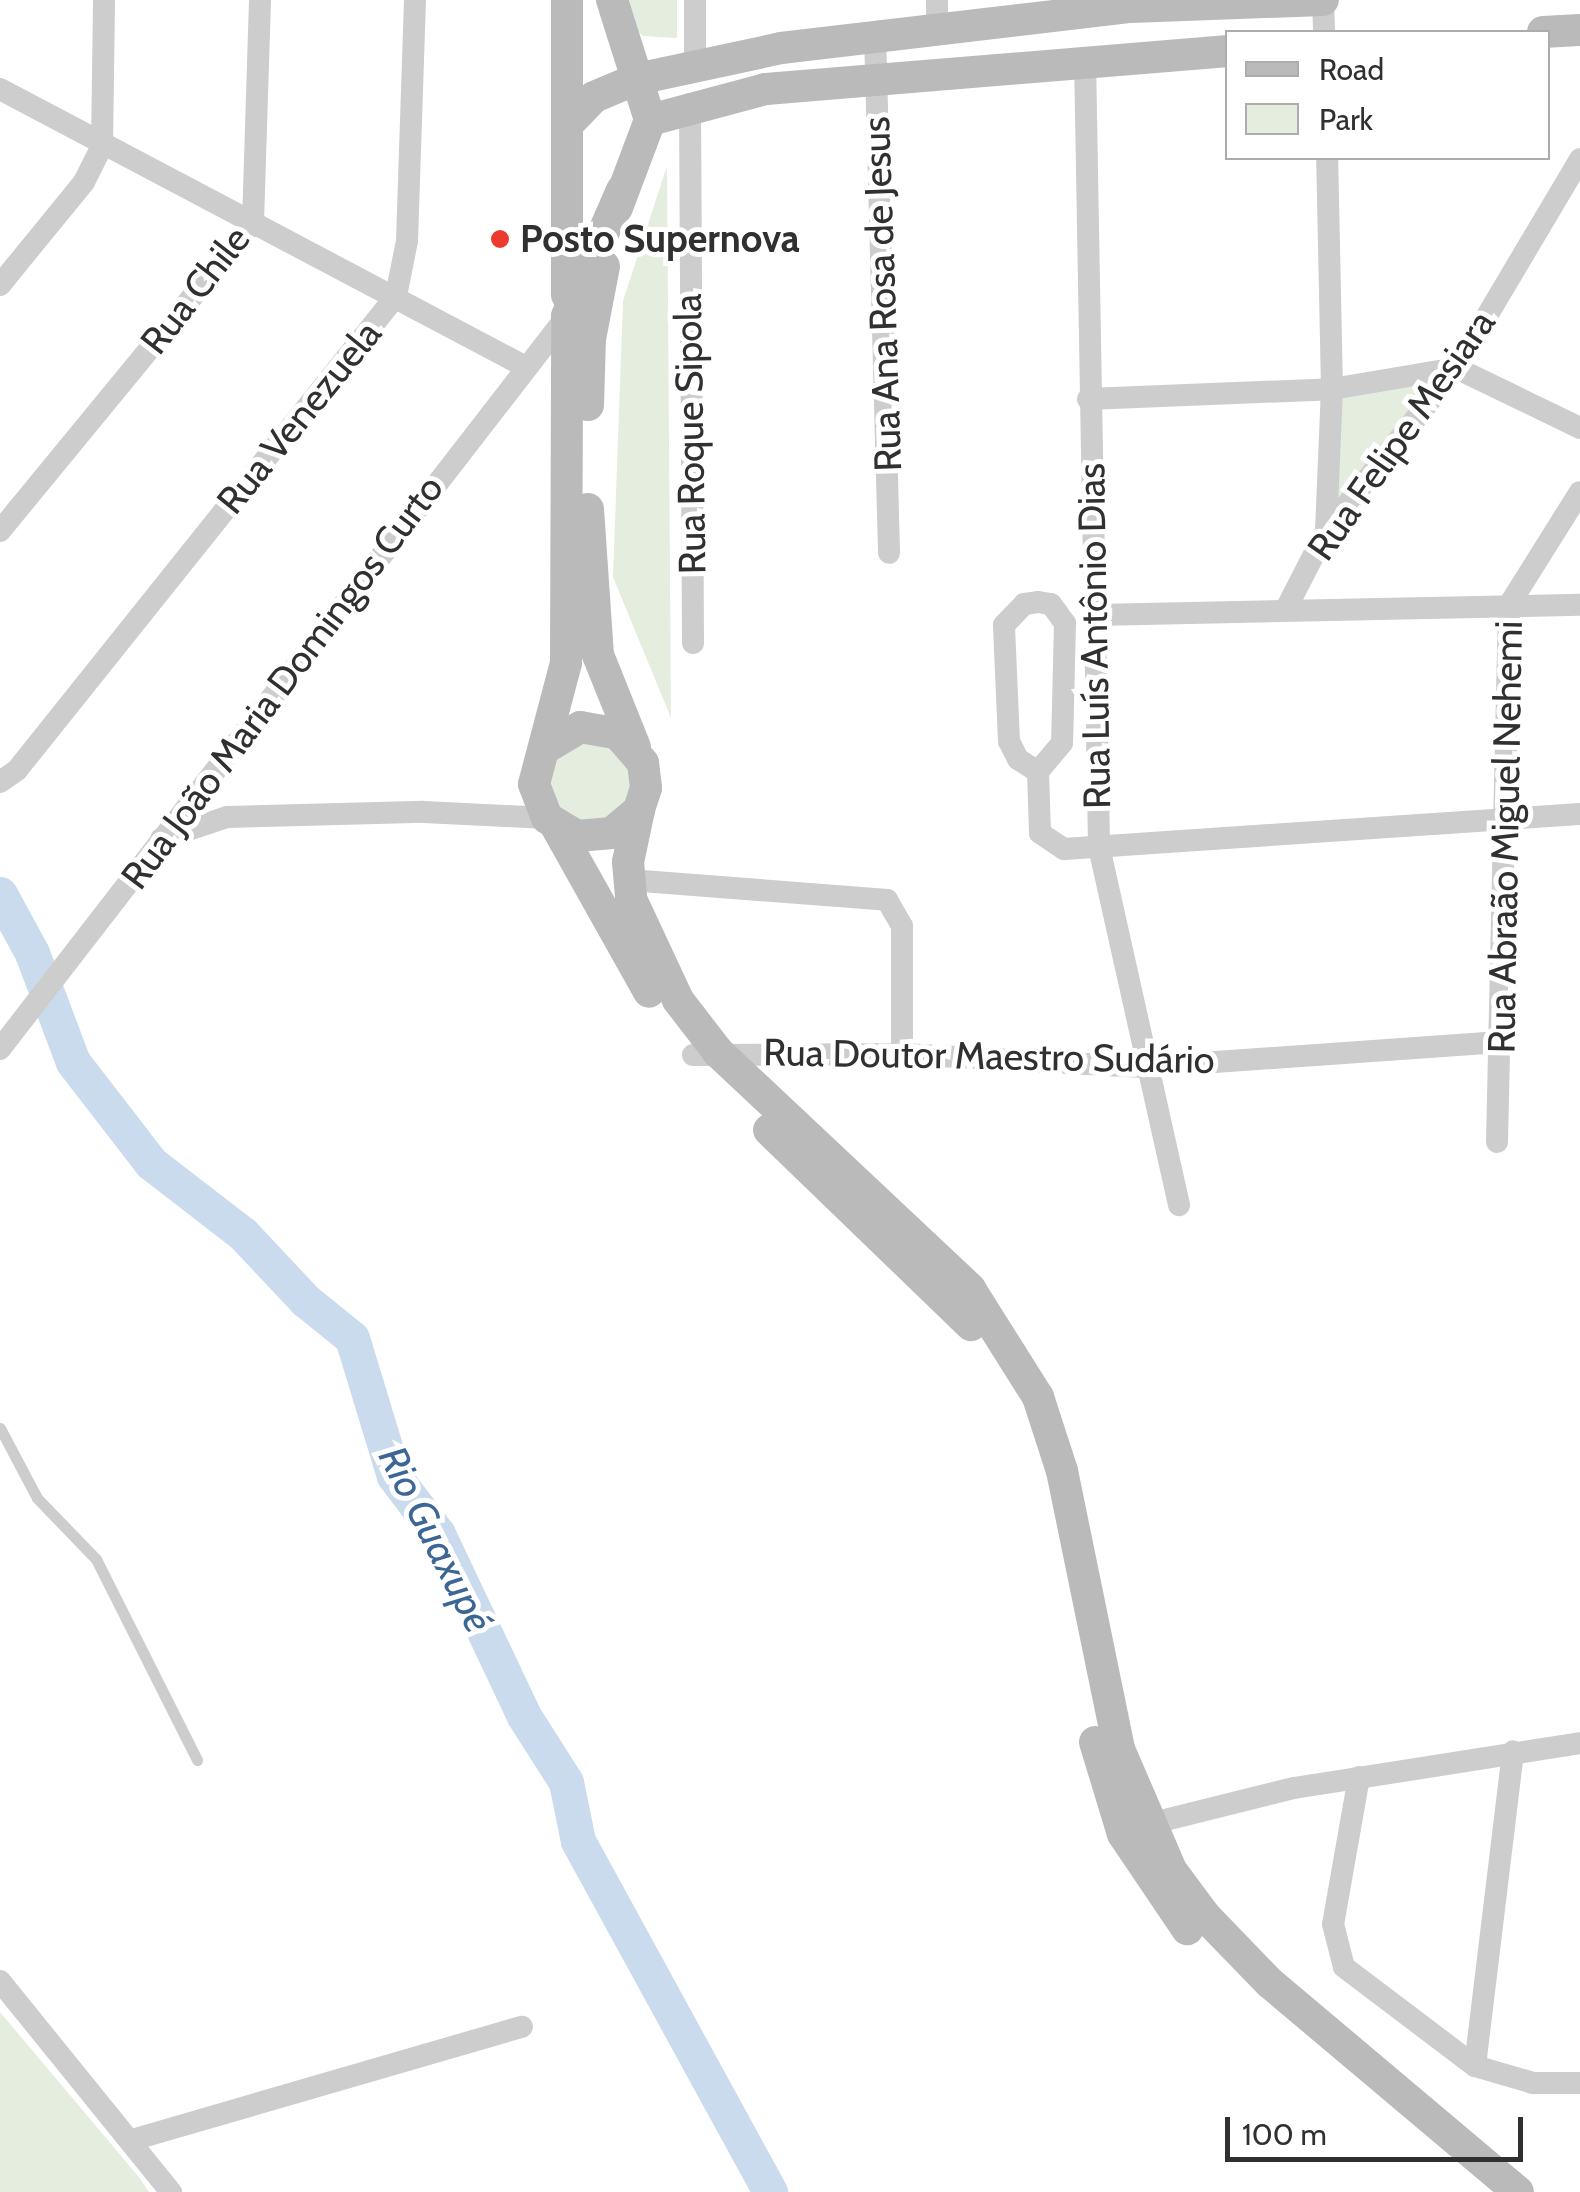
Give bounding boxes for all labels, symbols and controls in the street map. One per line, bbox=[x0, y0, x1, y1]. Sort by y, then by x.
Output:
legend bbox=[1225, 30, 1550, 160]
text: Road bbox=[1319, 51, 1384, 88]
text: Park bbox=[1319, 101, 1373, 138]
street label: Rua Ana Rosa de Jesus bbox=[853, 116, 911, 472]
place label: Posto Supernova bbox=[520, 216, 800, 262]
street label: Rua Chile bbox=[131, 217, 259, 363]
marker: Posto Supernova bbox=[489, 228, 511, 250]
street label: Rua Roque Sipola bbox=[665, 293, 715, 575]
street label: Rua Felipe Mesiara bbox=[1298, 301, 1504, 569]
street label: Rua Venezuela bbox=[207, 311, 391, 523]
street label: Rua Luís Antônio Dias bbox=[1068, 463, 1120, 809]
street label: Rua João Maria Domingos Curto bbox=[112, 466, 452, 898]
street label: Rua Abraão Miguel Nehemi bbox=[1478, 620, 1532, 1054]
street label: Rua Doutor Maestro Sudário bbox=[763, 1029, 1215, 1083]
water label: Rio Guaxupé bbox=[369, 1438, 503, 1640]
scale bar bbox=[1230, 2097, 1528, 2159]
text: 100 m bbox=[1242, 2116, 1327, 2153]

